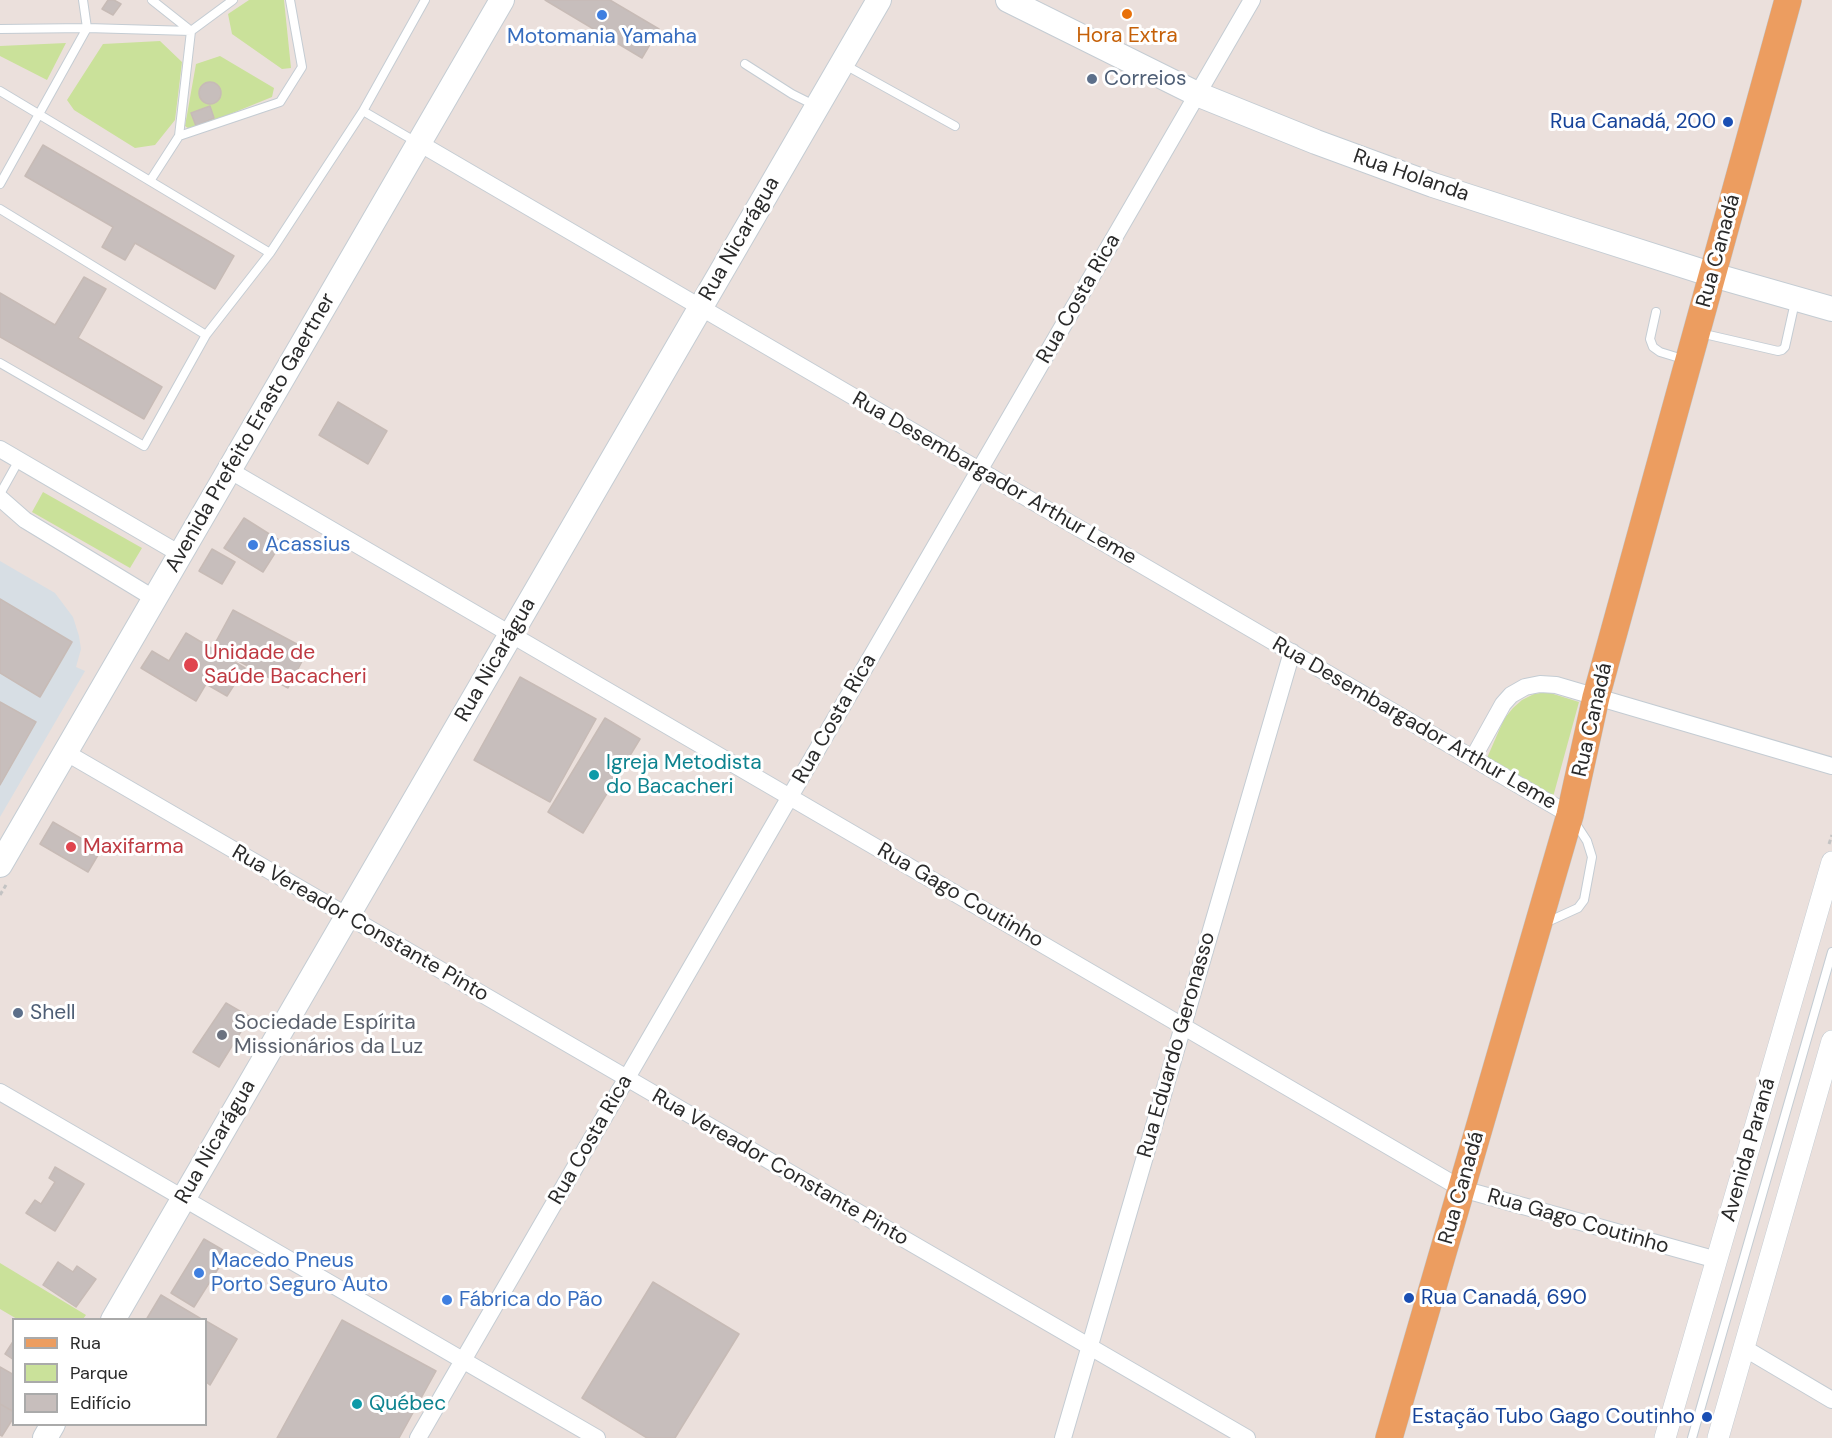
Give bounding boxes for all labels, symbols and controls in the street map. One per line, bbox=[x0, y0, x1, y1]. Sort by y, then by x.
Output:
marker: Hora Extra bbox=[1120, 7, 1134, 21]
marker: Motomania Yamaha bbox=[595, 8, 609, 22]
place label: Hora Extra bbox=[1076, 23, 1178, 49]
place label: Motomania Yamaha bbox=[507, 24, 697, 50]
place label: Correios bbox=[1104, 66, 1187, 92]
marker: Correios bbox=[1085, 72, 1099, 86]
place label: Rua Canadá, 200 bbox=[1550, 109, 1716, 135]
marker: Rua Canadá, 200 bbox=[1721, 115, 1735, 129]
street label: Rua Holanda bbox=[1350, 144, 1472, 208]
street label: Rua Nicarágua bbox=[694, 173, 786, 305]
street label: Rua Canadá bbox=[1692, 192, 1746, 310]
street label: Rua Costa Rica bbox=[1032, 230, 1126, 368]
street label: Avenida Prefeito Erasto Gaertner bbox=[161, 289, 341, 577]
street label: Rua Desembargador Arthur Leme bbox=[847, 387, 1141, 571]
place label: Acassius bbox=[265, 532, 351, 558]
marker: Acassius bbox=[246, 538, 260, 552]
street label: Rua Nicarágua bbox=[450, 594, 542, 726]
street label: Rua Desembargador Arthur Leme bbox=[1267, 632, 1561, 816]
place label: Unidade de Saúde Bacacheri bbox=[204, 640, 367, 690]
street label: Rua Costa Rica bbox=[788, 650, 882, 788]
marker: Unidade de Saúde Bacacheri bbox=[182, 656, 200, 674]
street label: Rua Canadá bbox=[1568, 661, 1618, 779]
place label: Igreja Metodista do Bacacheri bbox=[606, 750, 762, 800]
marker: Igreja Metodista do Bacacheri bbox=[587, 768, 601, 782]
place label: Maxifarma bbox=[83, 834, 184, 860]
street label: Rua Gago Coutinho bbox=[872, 838, 1048, 954]
marker: Maxifarma bbox=[64, 840, 78, 854]
street label: Rua Vereador Constante Pinto bbox=[227, 840, 493, 1008]
street label: Rua Eduardo Geronasso bbox=[1133, 929, 1221, 1161]
place label: Shell bbox=[30, 1000, 76, 1026]
marker: Shell bbox=[11, 1006, 25, 1020]
place label: Sociedade Espírita Missionários da Luz bbox=[234, 1010, 423, 1060]
marker: Sociedade Espírita Missionários da Luz bbox=[215, 1028, 229, 1042]
street label: Rua Costa Rica bbox=[544, 1071, 638, 1209]
street label: Avenida Paraná bbox=[1716, 1075, 1782, 1225]
street label: Rua Nicarágua bbox=[170, 1076, 262, 1208]
street label: Rua Vereador Constante Pinto bbox=[647, 1084, 913, 1252]
street label: Rua Canadá bbox=[1434, 1129, 1490, 1247]
street label: Rua Gago Coutinho bbox=[1484, 1184, 1672, 1260]
place label: Macedo Pneus Porto Seguro Auto bbox=[211, 1248, 388, 1298]
marker: Macedo Pneus Porto Seguro Auto bbox=[192, 1266, 206, 1280]
place label: Rua Canadá, 690 bbox=[1421, 1285, 1587, 1311]
place label: Fábrica do Pão bbox=[459, 1287, 603, 1313]
marker: Rua Canadá, 690 bbox=[1402, 1291, 1416, 1305]
marker: Fábrica do Pão bbox=[440, 1293, 454, 1307]
legend bbox=[12, 1318, 207, 1426]
text: Rua bbox=[70, 1331, 101, 1355]
text: Parque bbox=[70, 1361, 128, 1385]
text: Edifício bbox=[70, 1391, 131, 1415]
place label: Québec bbox=[369, 1391, 446, 1417]
marker: Québec bbox=[350, 1397, 364, 1411]
place label: Estação Tubo Gago Coutinho bbox=[1412, 1404, 1695, 1430]
marker: Estação Tubo Gago Coutinho bbox=[1700, 1410, 1714, 1424]

